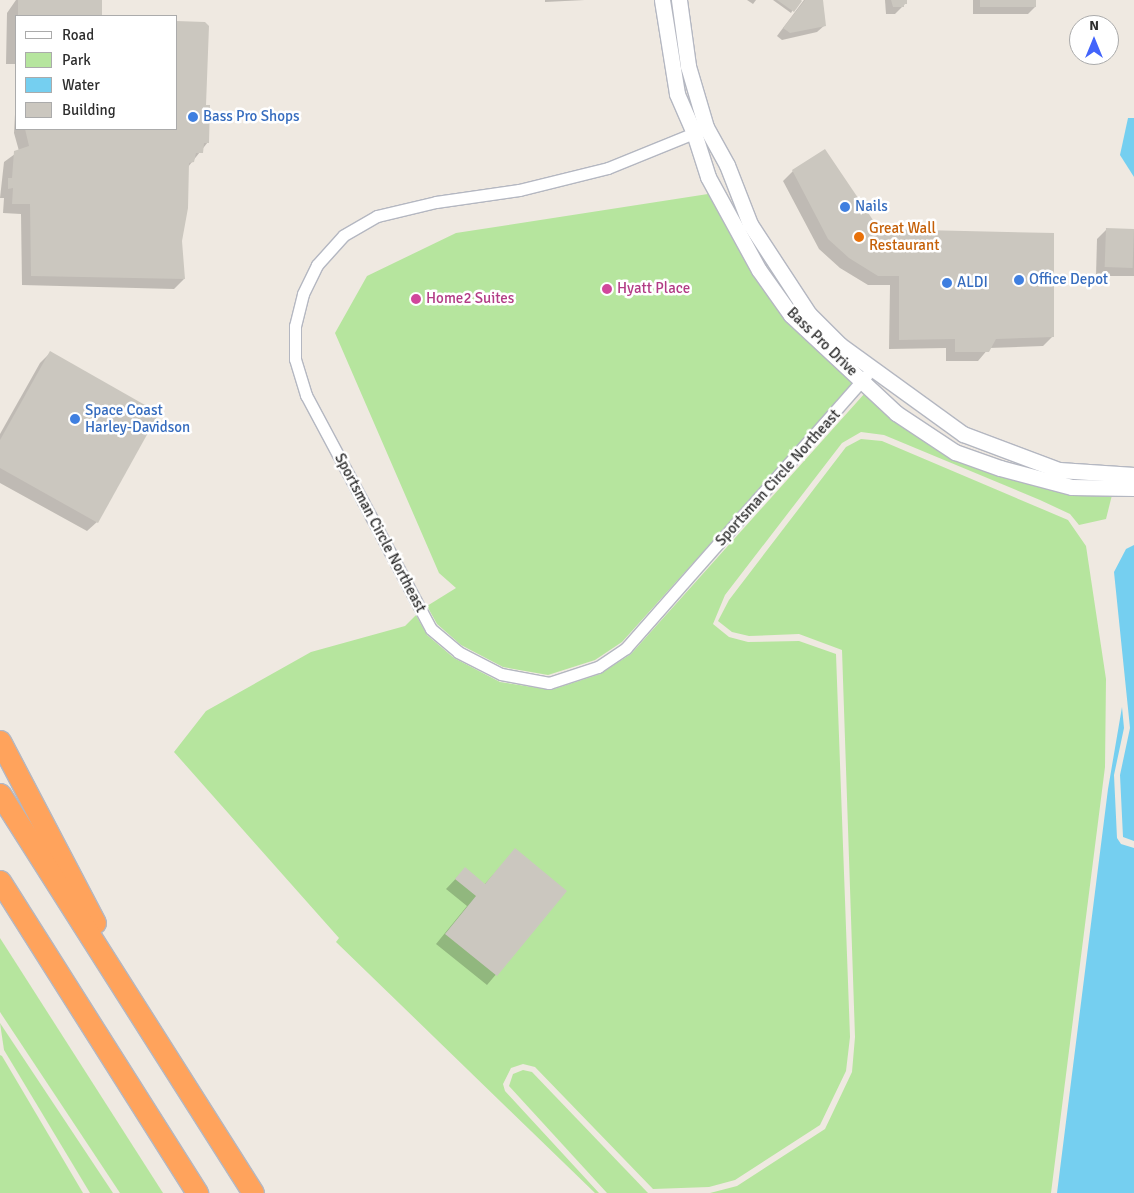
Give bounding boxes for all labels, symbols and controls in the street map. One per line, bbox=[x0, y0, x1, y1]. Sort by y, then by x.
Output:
legend bbox=[15, 15, 178, 130]
north arrow bbox=[1069, 15, 1119, 65]
text: N bbox=[1089, 17, 1099, 34]
text: Road bbox=[62, 26, 94, 44]
text: Park bbox=[62, 51, 91, 69]
text: Water bbox=[62, 76, 100, 94]
text: Building bbox=[62, 101, 116, 119]
place label: Bass Pro Shops bbox=[203, 108, 300, 126]
marker: Bass Pro Shops bbox=[187, 111, 199, 123]
place label: Nails bbox=[855, 198, 888, 216]
marker: Nails bbox=[839, 201, 851, 213]
place label: Great Wall Restaurant bbox=[869, 219, 939, 254]
marker: Great Wall Restaurant bbox=[853, 231, 865, 243]
place label: Office Depot bbox=[1029, 271, 1108, 289]
place label: ALDI bbox=[957, 274, 988, 292]
marker: Office Depot bbox=[1013, 274, 1025, 286]
marker: ALDI bbox=[941, 277, 953, 289]
place label: Hyatt Place bbox=[617, 280, 690, 298]
marker: Hyatt Place bbox=[601, 283, 613, 295]
place label: Home2 Suites bbox=[426, 290, 514, 308]
marker: Home2 Suites bbox=[410, 293, 422, 305]
street label: Bass Pro Drive bbox=[783, 304, 861, 380]
place label: Space Coast Harley-Davidson bbox=[85, 401, 190, 436]
street label: Sportsman Circle Northeast bbox=[712, 406, 844, 550]
marker: Space Coast Harley-Davidson bbox=[69, 413, 81, 425]
street label: Sportsman Circle Northeast bbox=[330, 450, 430, 616]

